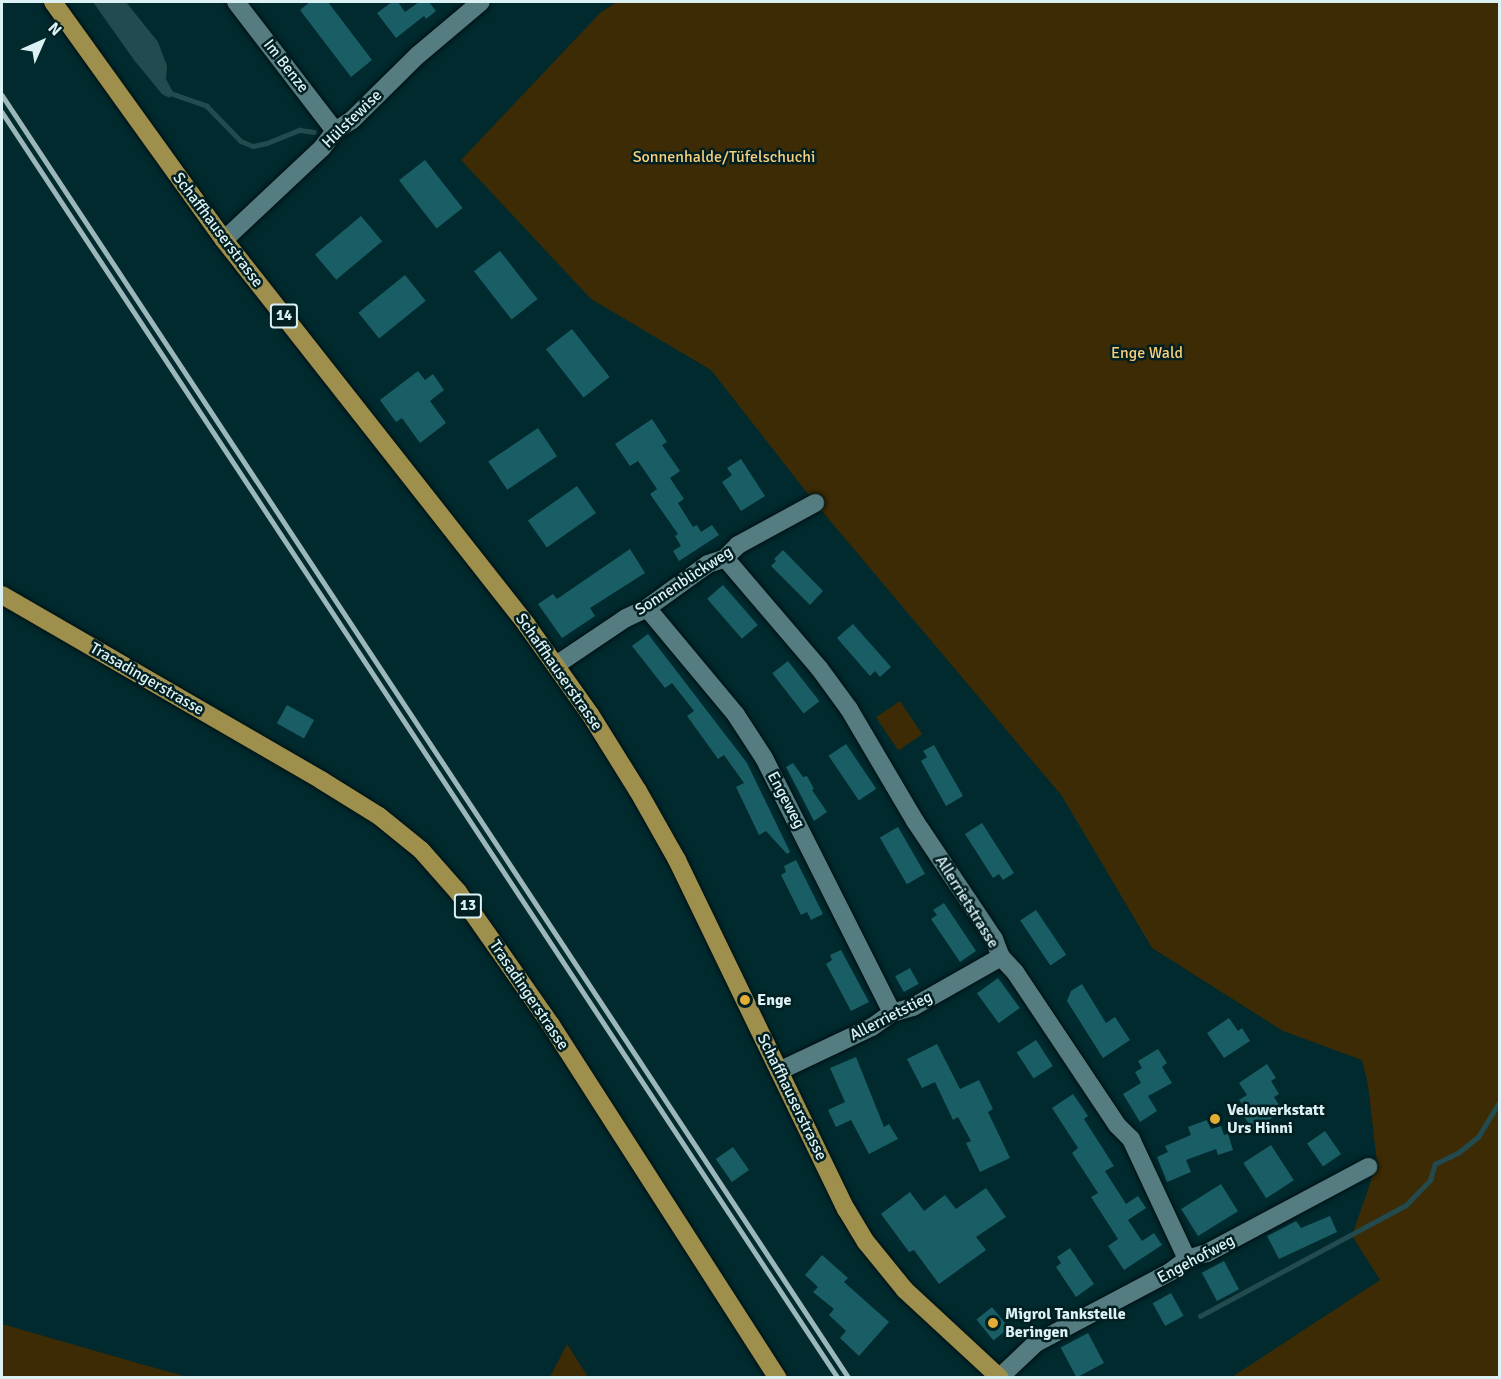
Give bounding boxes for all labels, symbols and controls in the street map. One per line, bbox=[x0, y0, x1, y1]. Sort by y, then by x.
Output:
north arrow bbox=[12, 12, 72, 72]
text: N bbox=[44, 18, 66, 40]
street label: Im Benze bbox=[259, 36, 313, 96]
street label: Hülstewise bbox=[318, 86, 386, 152]
park label: Sonnenhalde/Tüfelschuchi bbox=[633, 147, 815, 167]
street label: Schaffhauserstrasse bbox=[169, 169, 267, 291]
road number: 14 bbox=[269, 304, 299, 328]
park label: Enge Wald bbox=[1111, 343, 1183, 363]
street label: Sonnenblickweg bbox=[632, 542, 736, 620]
street label: Schaffhauserstrasse bbox=[511, 610, 607, 734]
street label: Trasadingerstrasse bbox=[87, 639, 207, 719]
street label: Engeweg bbox=[763, 768, 809, 832]
street label: Allerrietstrasse bbox=[931, 852, 1003, 952]
road number: 13 bbox=[453, 894, 483, 918]
street label: Trasadingerstrasse bbox=[485, 936, 573, 1054]
street label: Allerrietstieg bbox=[846, 987, 936, 1045]
place label: Enge bbox=[757, 990, 791, 1010]
marker: Enge bbox=[738, 993, 752, 1007]
street label: Schaffhauserstrasse bbox=[753, 1031, 831, 1163]
place label: Velowerkstatt Urs Hinni bbox=[1227, 1100, 1325, 1138]
marker: Velowerkstatt Urs Hinni bbox=[1208, 1112, 1222, 1126]
street label: Engehofweg bbox=[1154, 1231, 1238, 1287]
place label: Migrol Tankstelle Beringen bbox=[1005, 1304, 1126, 1342]
marker: Migrol Tankstelle Beringen bbox=[986, 1316, 1000, 1330]

